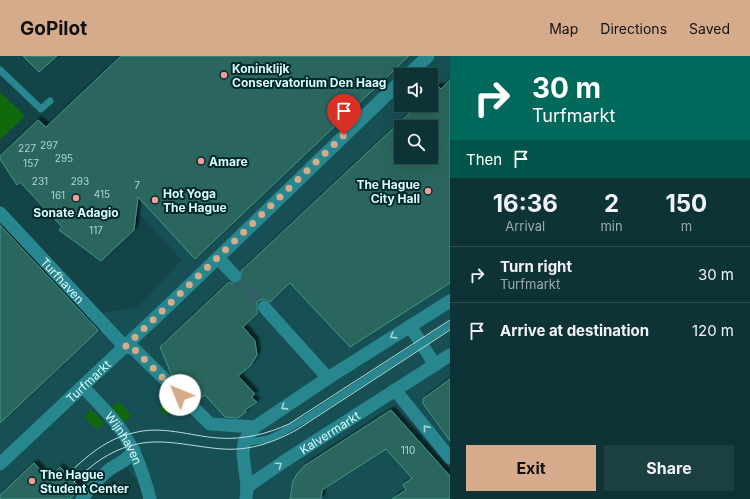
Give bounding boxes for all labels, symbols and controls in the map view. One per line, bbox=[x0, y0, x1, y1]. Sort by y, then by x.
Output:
text: GoPilot bbox=[20, 17, 87, 40]
text: Map bbox=[549, 20, 578, 37]
text: Directions bbox=[600, 20, 667, 37]
text: Saved bbox=[689, 20, 730, 37]
place label: Koninklijk Conservatorium Den Haag bbox=[232, 61, 386, 90]
map controls bbox=[394, 68, 438, 164]
button: sound bbox=[394, 68, 438, 112]
marker: Koninklijk Conservatorium Den Haag bbox=[219, 70, 229, 80]
text: 30 m bbox=[532, 71, 601, 105]
icon: right bbox=[466, 72, 518, 124]
pin bbox=[327, 94, 361, 135]
icon: arrive bbox=[333, 100, 355, 122]
text: Turfmarkt bbox=[532, 105, 615, 126]
button: search bbox=[394, 120, 438, 164]
house number: 297 bbox=[40, 139, 58, 151]
house number: 227 bbox=[18, 142, 36, 154]
icon: arrive bbox=[510, 148, 532, 170]
text: Then bbox=[466, 150, 502, 169]
house number: 295 bbox=[55, 152, 73, 164]
place label: Amare bbox=[209, 154, 248, 169]
marker: Amare bbox=[196, 156, 206, 166]
house number: 157 bbox=[23, 157, 39, 169]
house number: 231 bbox=[32, 175, 48, 187]
house number: 293 bbox=[71, 175, 89, 187]
place label: The Hague City Hall bbox=[356, 177, 420, 206]
house number: 7 bbox=[134, 179, 140, 191]
place label: Hot Yoga The Hague bbox=[163, 186, 227, 215]
marker: The Hague City Hall bbox=[423, 186, 433, 196]
house number: 415 bbox=[94, 188, 110, 200]
house number: 161 bbox=[51, 189, 65, 201]
text: 16:36 bbox=[493, 189, 558, 218]
text: 2 bbox=[604, 189, 619, 218]
text: 150 bbox=[665, 189, 707, 218]
marker: Sonate Adagio bbox=[71, 193, 81, 203]
marker: Hot Yoga The Hague bbox=[150, 195, 160, 205]
place label: Sonate Adagio bbox=[33, 205, 119, 220]
text: Arrival bbox=[505, 218, 545, 234]
text: min bbox=[600, 218, 623, 234]
text: m bbox=[681, 218, 692, 234]
house number: 117 bbox=[89, 224, 103, 236]
street label: Turfhaven bbox=[38, 254, 88, 306]
text: Turn right bbox=[500, 257, 572, 276]
icon: right bbox=[466, 264, 488, 286]
text: 30 m bbox=[698, 265, 734, 284]
text: Turfmarkt bbox=[500, 276, 560, 292]
icon: arrive bbox=[466, 320, 488, 342]
text: Arrive at destination bbox=[500, 321, 649, 340]
text: 120 m bbox=[692, 321, 734, 340]
one-way arrow bbox=[390, 332, 397, 339]
street label: Turfmarkt bbox=[63, 356, 114, 406]
position arrow bbox=[159, 374, 201, 416]
one-way arrow bbox=[281, 402, 288, 410]
street label: Kalvermarkt bbox=[297, 407, 362, 457]
street label: Wijnhaven bbox=[102, 409, 146, 466]
one-way arrow bbox=[423, 425, 430, 432]
house number: 110 bbox=[401, 444, 415, 456]
button: Exit bbox=[466, 445, 596, 491]
button: Share bbox=[604, 445, 734, 491]
one-way arrow bbox=[275, 462, 282, 470]
place label: The Hague Student Center bbox=[40, 467, 129, 496]
marker: The Hague Student Center bbox=[27, 476, 37, 486]

